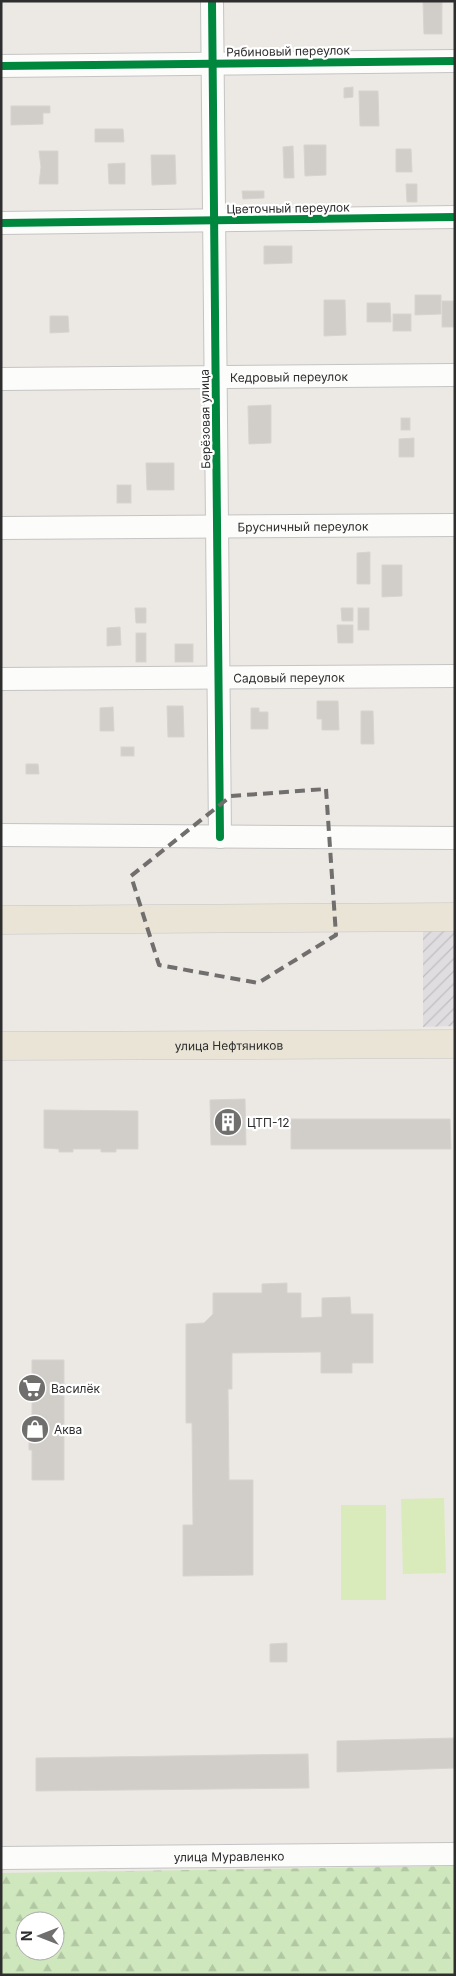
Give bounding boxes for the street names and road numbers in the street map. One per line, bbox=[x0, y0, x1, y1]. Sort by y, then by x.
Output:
street label: Рябиновый переулок bbox=[226, 42, 351, 60]
street label: Цветочный переулок bbox=[226, 199, 350, 217]
street label: Кедровый переулок bbox=[230, 368, 348, 384]
street label: Берёзовая улица bbox=[197, 369, 213, 469]
street label: Брусничный переулок bbox=[238, 518, 369, 534]
street label: Садовый переулок bbox=[233, 669, 345, 685]
street label: улица Нефтяников bbox=[175, 1037, 283, 1053]
street label: улица Муравленко bbox=[174, 1848, 284, 1864]

